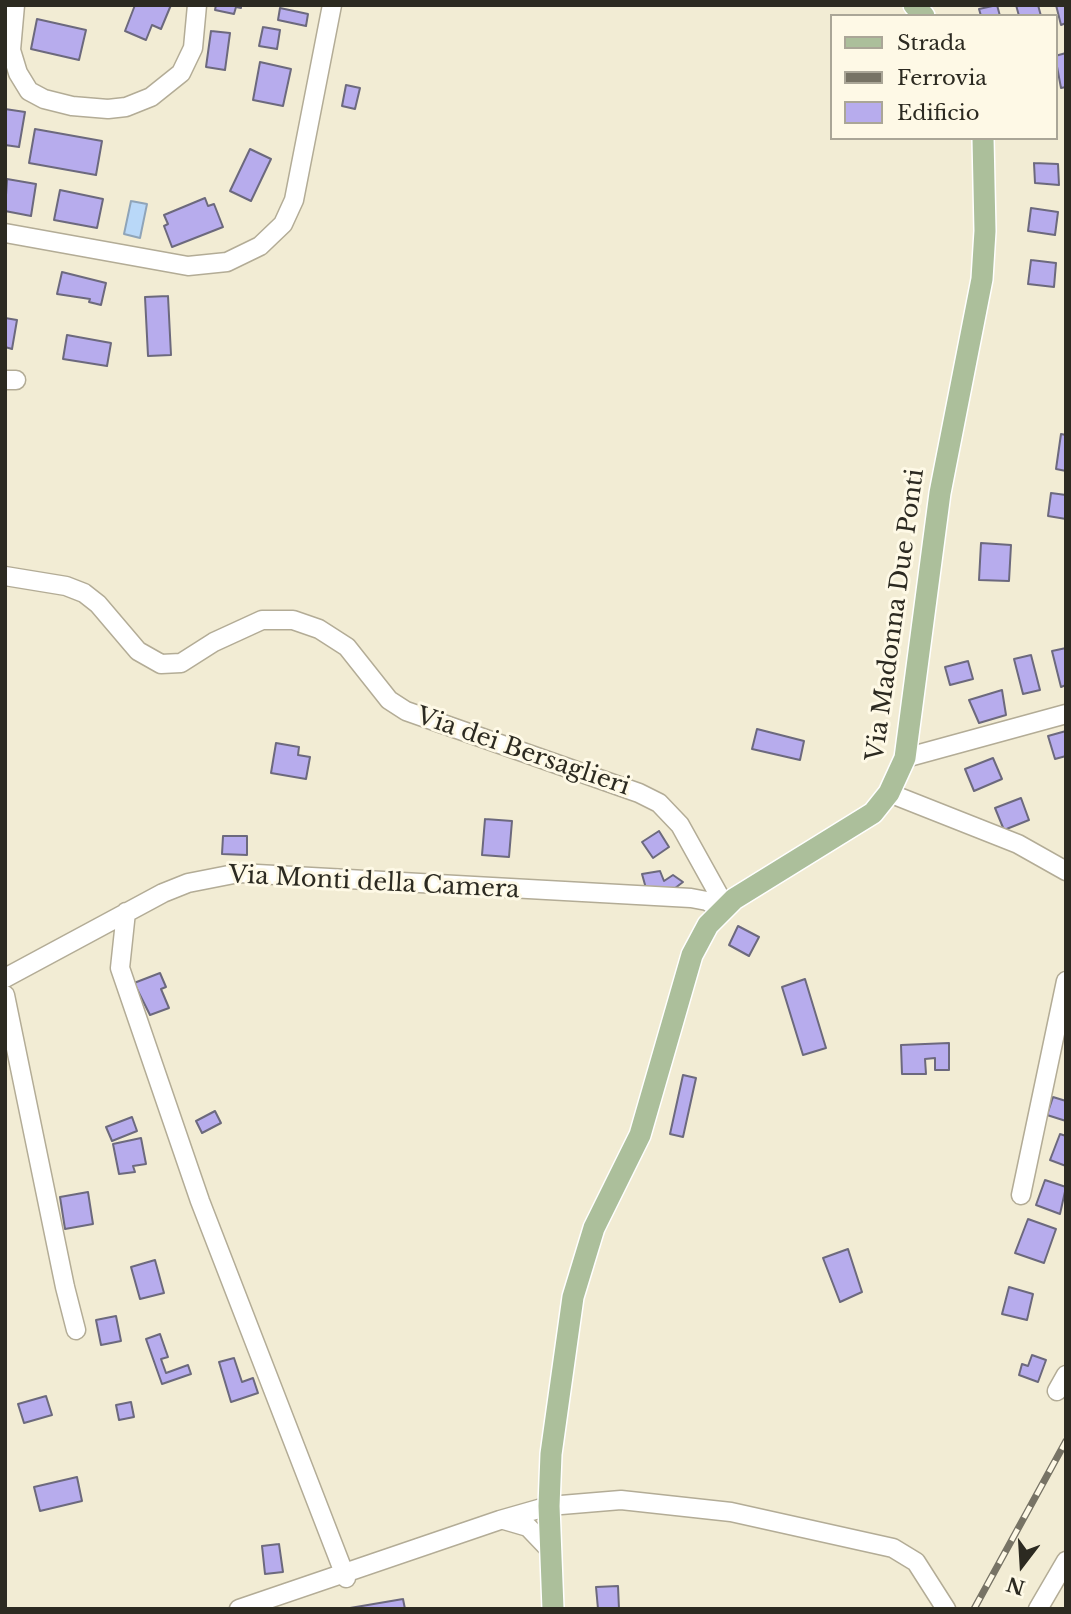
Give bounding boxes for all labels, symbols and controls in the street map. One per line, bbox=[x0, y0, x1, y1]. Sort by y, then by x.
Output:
legend bbox=[830, 14, 1057, 140]
text: Strada bbox=[897, 30, 966, 56]
text: Ferrovia bbox=[897, 65, 987, 91]
text: Edificio bbox=[897, 100, 979, 126]
street label: Via Madonna Due Ponti bbox=[861, 467, 931, 763]
street label: Via dei Bersaglieri bbox=[413, 702, 633, 802]
street label: Via Monti della Camera bbox=[228, 861, 520, 905]
north arrow bbox=[987, 1530, 1057, 1600]
text: N bbox=[1004, 1572, 1028, 1599]

